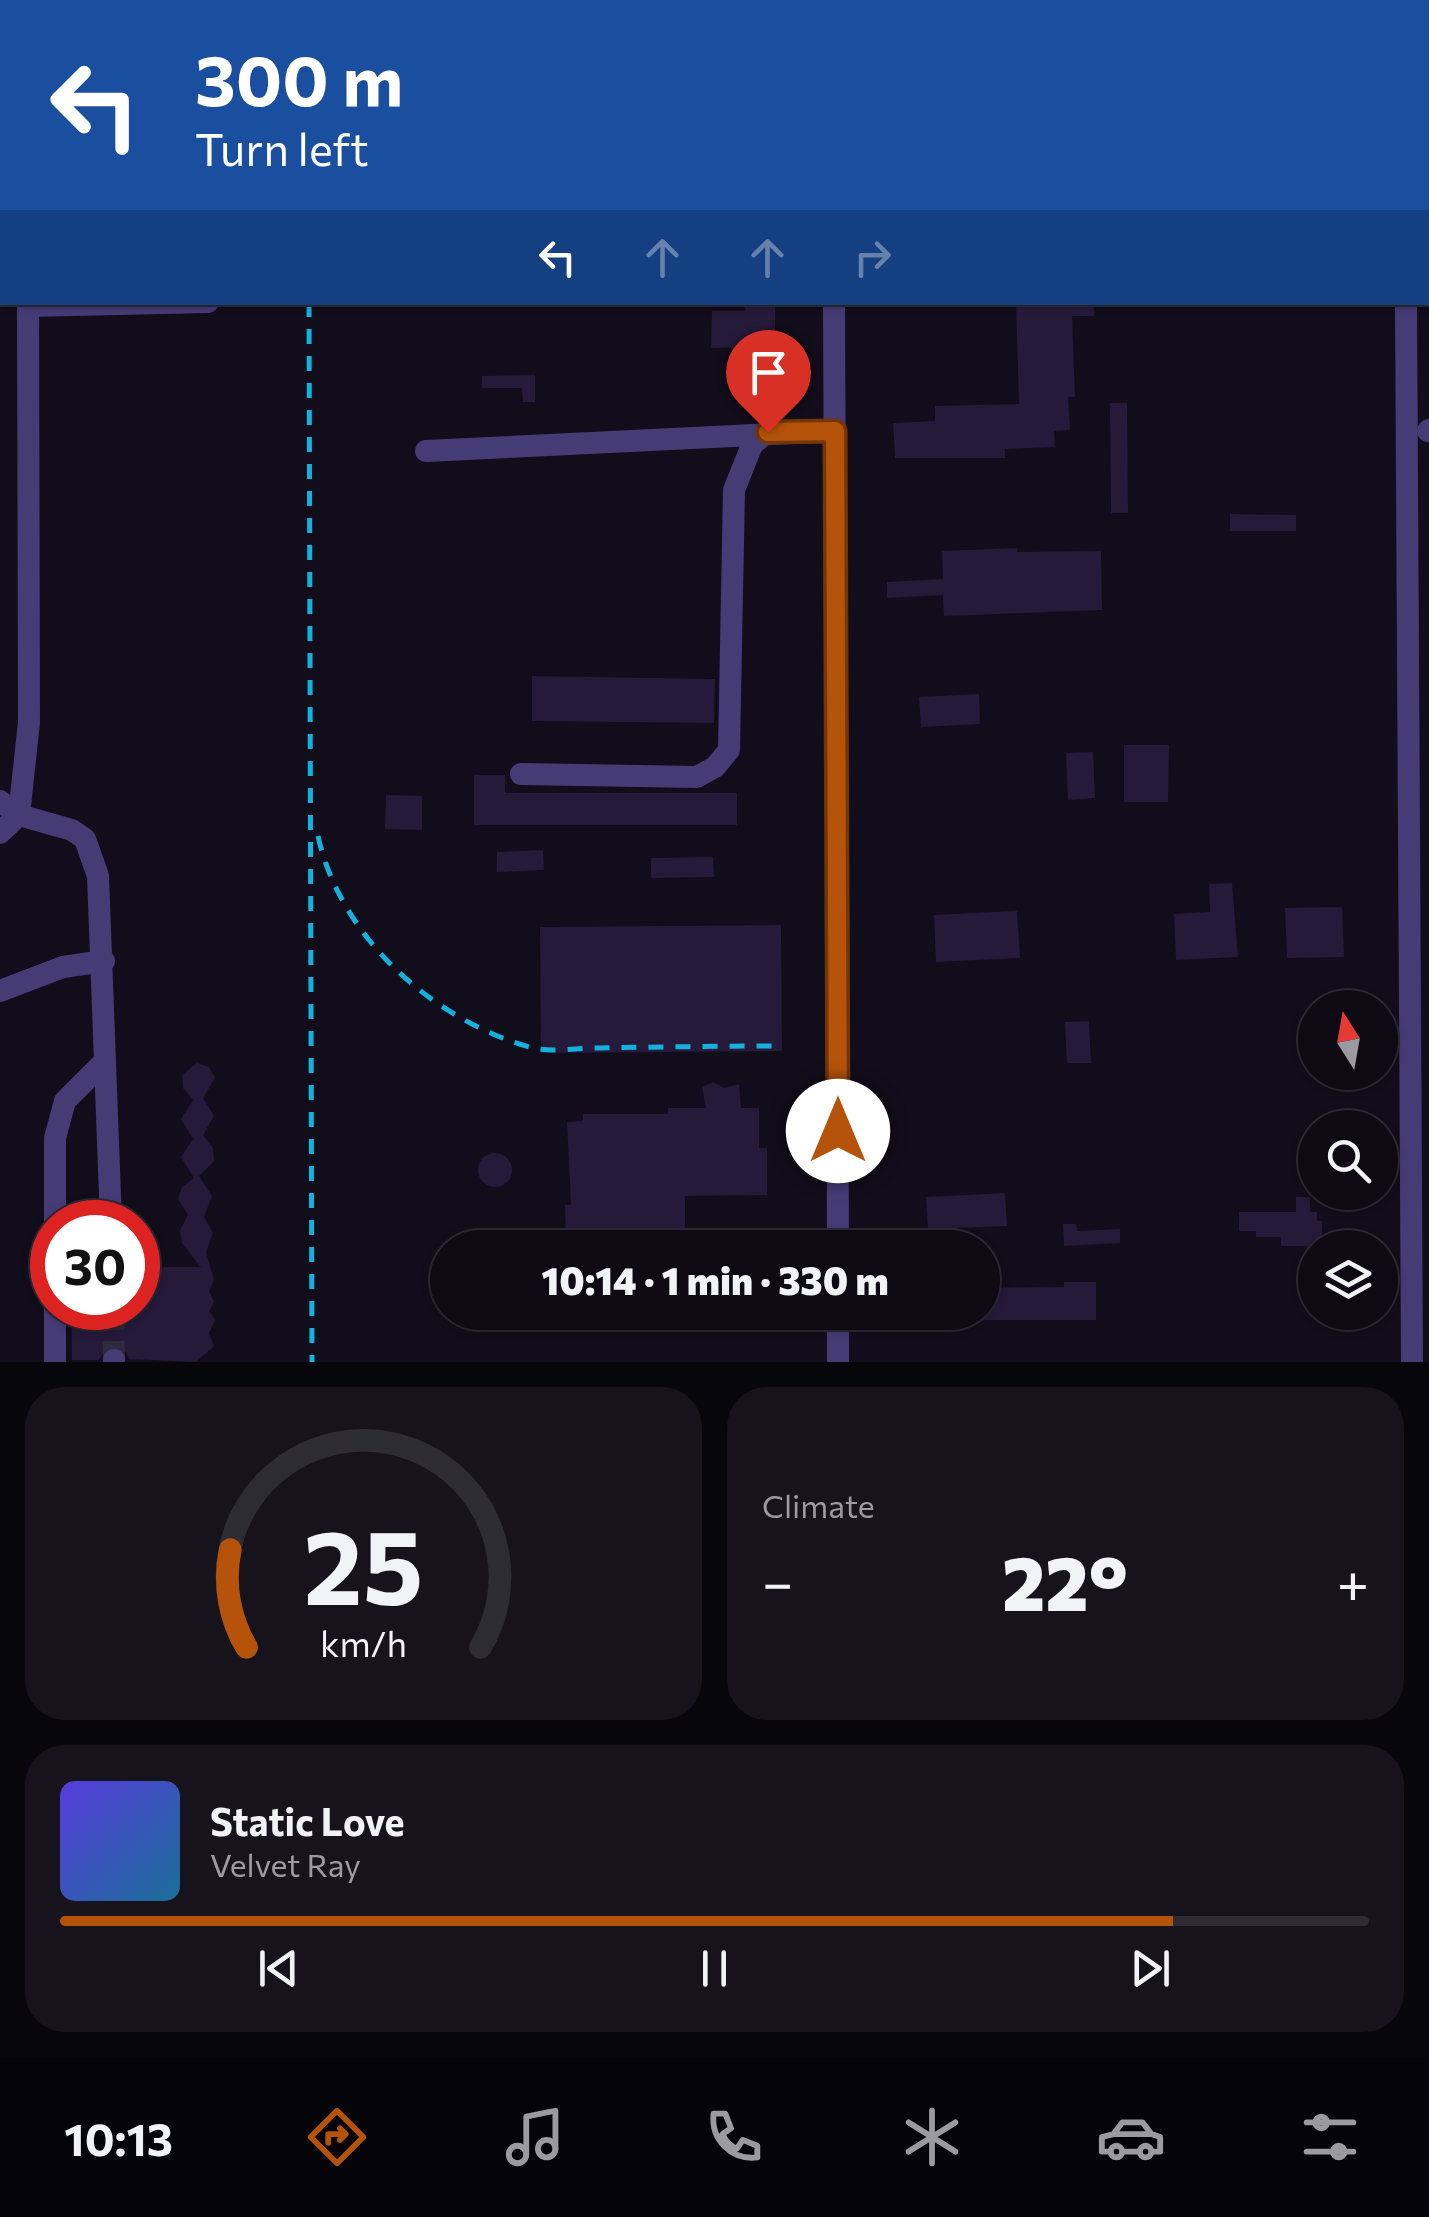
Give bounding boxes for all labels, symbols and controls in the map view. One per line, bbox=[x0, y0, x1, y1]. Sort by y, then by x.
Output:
text: 300 m bbox=[195, 35, 403, 120]
icon: left bbox=[30, 40, 160, 170]
text: Turn left bbox=[195, 120, 369, 175]
icon: left bbox=[530, 230, 585, 285]
icon: ahead bbox=[635, 230, 690, 285]
icon: ahead bbox=[740, 230, 795, 285]
icon: right bbox=[845, 230, 900, 285]
pin bbox=[726, 330, 811, 433]
icon: arrive bbox=[741, 345, 796, 400]
north arrow bbox=[1298, 990, 1398, 1090]
map controls bbox=[1298, 990, 1398, 1330]
position arrow bbox=[786, 1079, 890, 1183]
button: search bbox=[1298, 1110, 1398, 1210]
speed limit sign: 30 bbox=[30, 1200, 160, 1330]
button: layers bbox=[1298, 1230, 1398, 1330]
text: 10:14 · 1 min · 330 m bbox=[541, 1256, 889, 1303]
text: Climate bbox=[762, 1485, 875, 1525]
text: 25 bbox=[304, 1499, 423, 1626]
text: 22° bbox=[1002, 1535, 1128, 1626]
text: − bbox=[762, 1547, 793, 1614]
text: + bbox=[1337, 1547, 1369, 1614]
text: km/h bbox=[320, 1621, 407, 1664]
text: Static Love bbox=[210, 1797, 405, 1844]
text: Velvet Ray bbox=[210, 1844, 361, 1884]
icon: previous bbox=[251, 1941, 306, 1996]
icon: pause bbox=[687, 1941, 742, 1996]
icon: next bbox=[1123, 1941, 1178, 1996]
icon: directions bbox=[302, 2102, 372, 2172]
icon: music bbox=[500, 2102, 570, 2172]
icon: phone bbox=[699, 2102, 769, 2172]
icon: climate bbox=[897, 2102, 967, 2172]
icon: car bbox=[1096, 2102, 1166, 2172]
icon: filters bbox=[1295, 2102, 1365, 2172]
text: 10:13 bbox=[64, 2110, 173, 2165]

